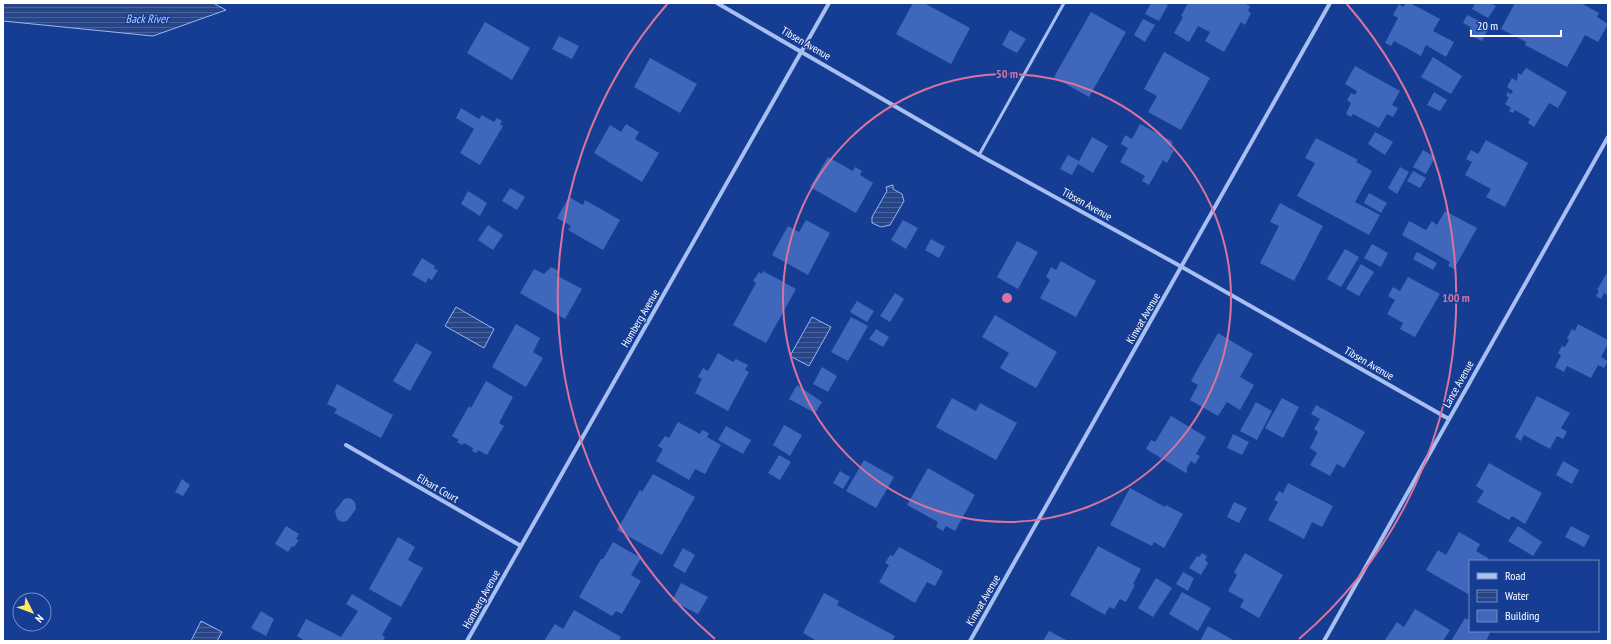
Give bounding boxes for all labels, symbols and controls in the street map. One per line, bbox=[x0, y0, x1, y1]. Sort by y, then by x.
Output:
water label: Back River bbox=[126, 11, 170, 26]
scale bar bbox=[1471, 12, 1561, 38]
text: 20 m bbox=[1477, 18, 1498, 33]
street label: Tibsen Avenue bbox=[779, 23, 834, 63]
text: 50 m bbox=[996, 66, 1018, 81]
street label: Tibsen Avenue bbox=[1060, 185, 1115, 224]
street label: Homberg Avenue bbox=[618, 286, 662, 350]
street label: Kinwat Avenue bbox=[1123, 290, 1163, 346]
text: 100 m bbox=[1442, 290, 1470, 305]
centre of rings bbox=[1000, 291, 1014, 305]
street label: Tibsen Avenue bbox=[1342, 343, 1397, 383]
street label: Lance Avenue bbox=[1439, 358, 1477, 410]
street label: Elhart Court bbox=[415, 471, 461, 505]
legend bbox=[1469, 560, 1599, 632]
street label: Homberg Avenue bbox=[459, 567, 503, 631]
text: Road bbox=[1505, 568, 1525, 583]
street label: Kinwat Avenue bbox=[963, 572, 1003, 628]
text: Water bbox=[1505, 588, 1530, 603]
north arrow bbox=[12, 592, 52, 632]
text: Building bbox=[1505, 608, 1540, 623]
text: N bbox=[32, 612, 47, 626]

